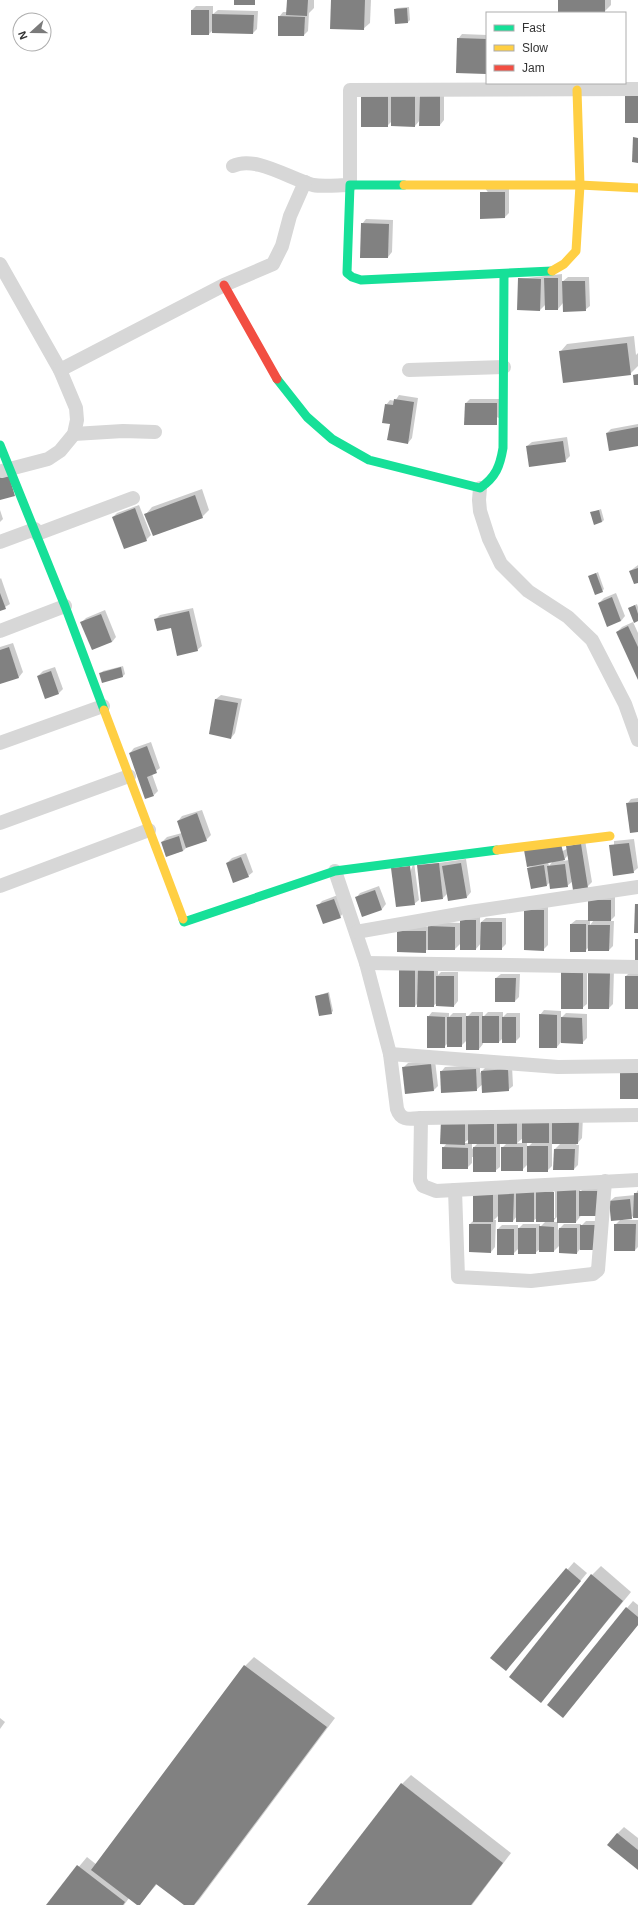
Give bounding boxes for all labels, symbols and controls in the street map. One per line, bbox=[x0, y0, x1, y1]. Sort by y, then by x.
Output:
north arrow bbox=[12, 12, 52, 52]
legend bbox=[486, 12, 626, 84]
text: Fast bbox=[522, 21, 546, 35]
text: N bbox=[16, 30, 30, 41]
text: Slow bbox=[522, 41, 548, 55]
text: Jam bbox=[522, 61, 545, 75]

